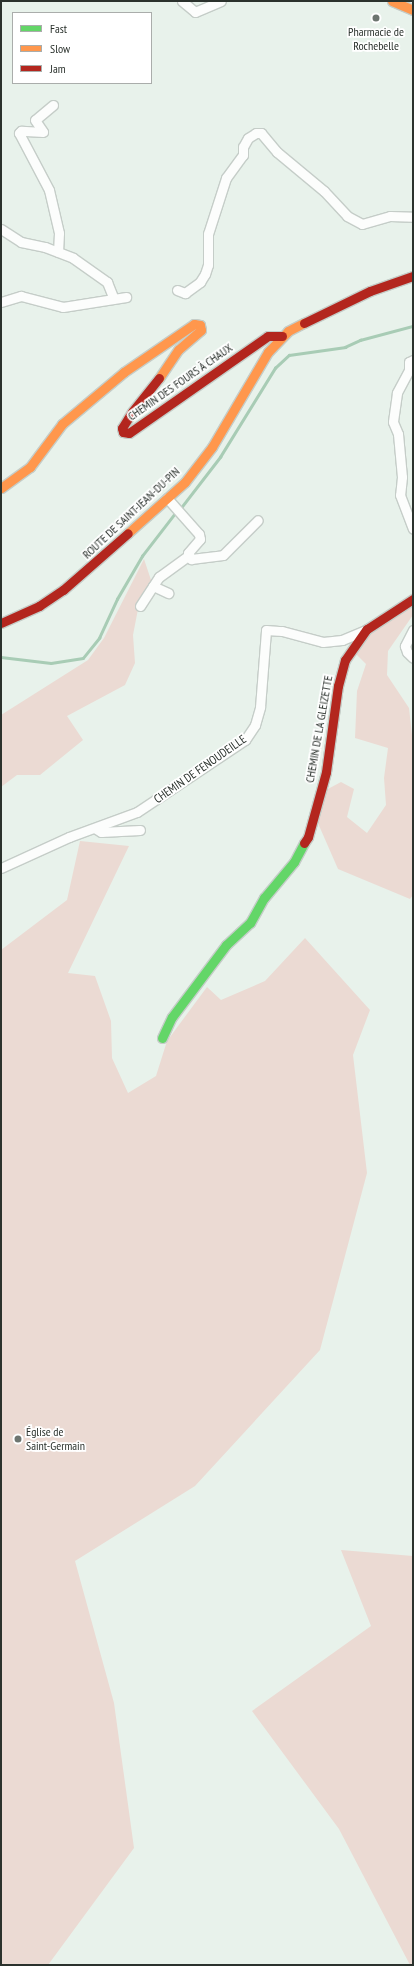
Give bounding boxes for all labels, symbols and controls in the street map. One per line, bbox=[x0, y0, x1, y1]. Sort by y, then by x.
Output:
legend bbox=[12, 12, 152, 84]
marker: Pharmacie de Rochebelle bbox=[371, 13, 381, 23]
text: Fast bbox=[50, 21, 67, 36]
place label: Pharmacie de Rochebelle bbox=[348, 25, 404, 53]
text: Slow bbox=[50, 41, 70, 56]
text: Jam bbox=[50, 61, 66, 76]
street label: CHEMIN DES FOURS À CHAUX bbox=[125, 340, 235, 424]
street label: ROUTE DE SAINT-JEAN-DU-PIN bbox=[80, 464, 182, 562]
street label: CHEMIN DE LA GLEIZETTE bbox=[302, 674, 336, 784]
street label: CHEMIN DE FENOUDEILLE bbox=[151, 732, 249, 806]
place label: Église de Saint-Germain bbox=[26, 1425, 85, 1453]
marker: Église de Saint-Germain bbox=[13, 1434, 23, 1444]

